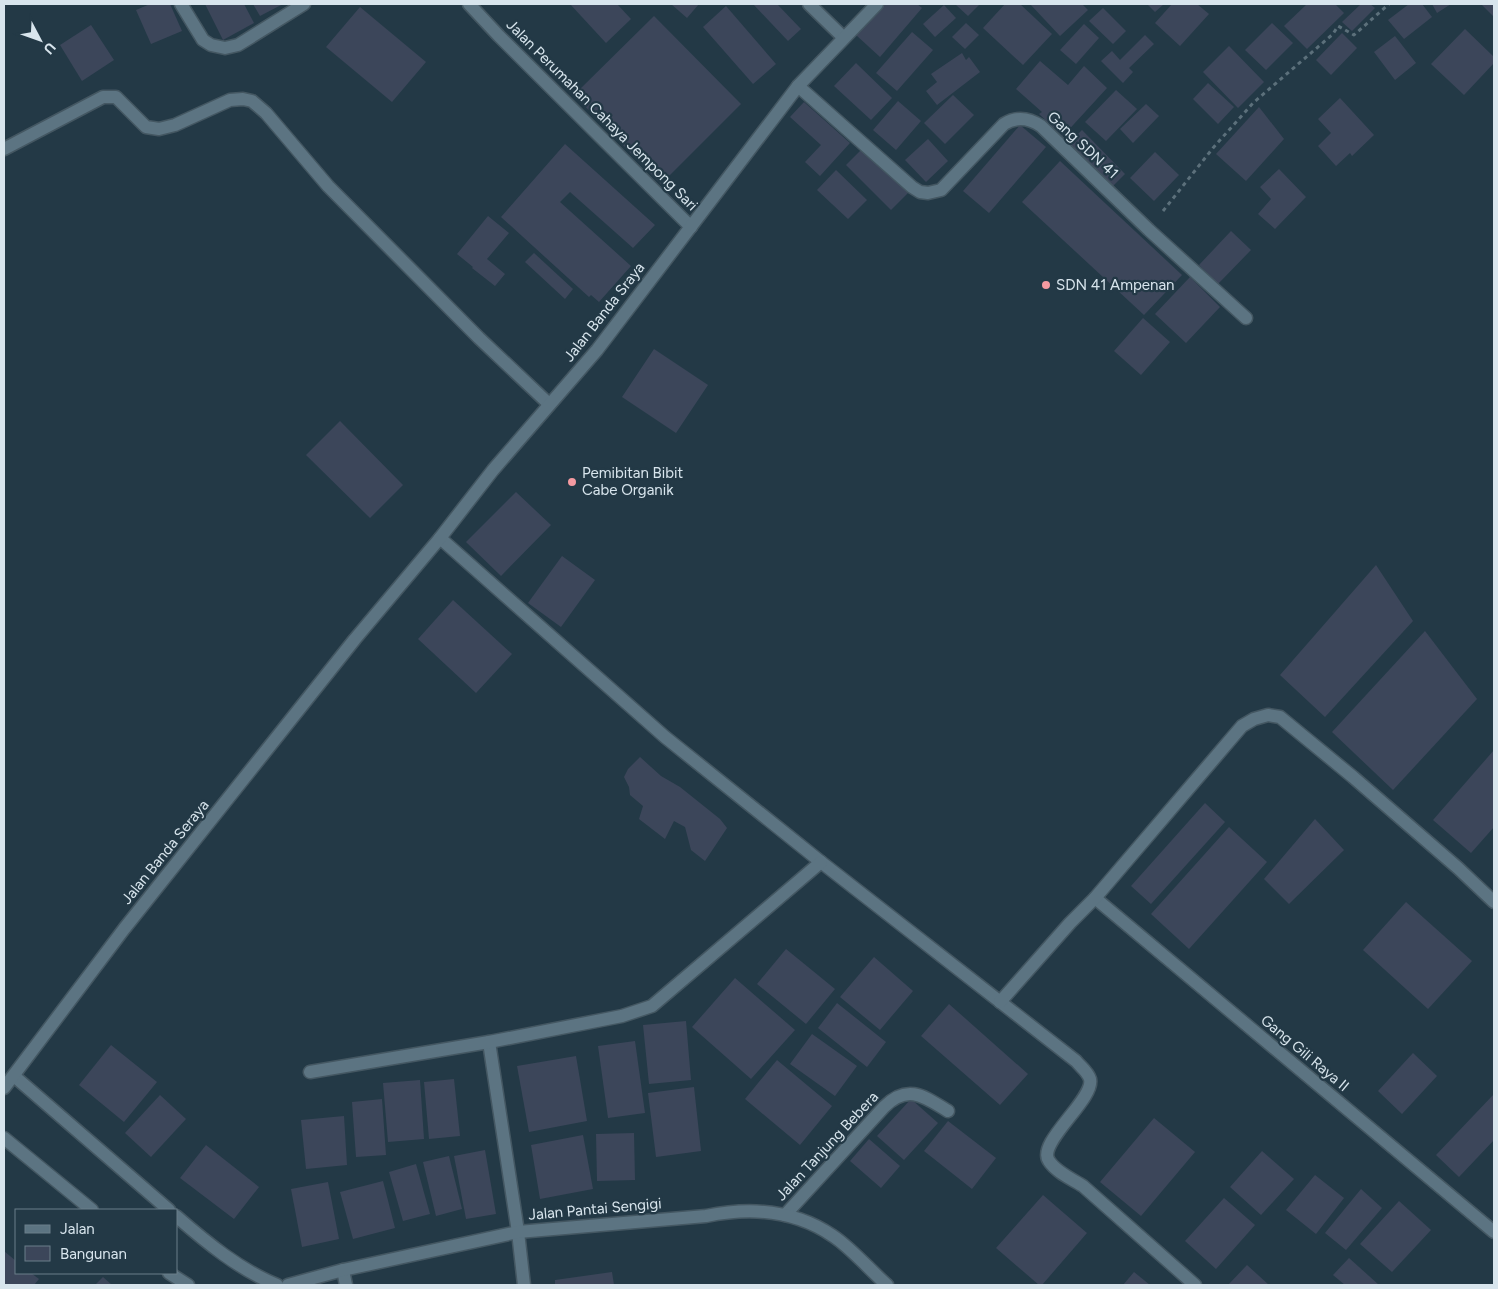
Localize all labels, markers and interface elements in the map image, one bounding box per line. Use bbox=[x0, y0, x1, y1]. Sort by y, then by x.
north arrow bbox=[15, 15, 65, 65]
street label: Jalan Perumahan Cahaya Jempong Sari bbox=[503, 16, 701, 214]
text: U bbox=[40, 39, 59, 57]
street label: Gang SDN 41 bbox=[1044, 108, 1122, 182]
street label: Jalan Banda Sraya bbox=[560, 259, 648, 365]
place label: SDN 41 Ampenan bbox=[1056, 276, 1174, 294]
marker: SDN 41 Ampenan bbox=[1040, 279, 1052, 291]
place label: Pemibitan Bibit Cabe Organik bbox=[582, 464, 684, 499]
marker: Pemibitan Bibit Cabe Organik bbox=[566, 476, 578, 488]
street label: Jalan Banda Seraya bbox=[117, 796, 213, 908]
street label: Gang Gili Raya II bbox=[1257, 1011, 1353, 1095]
street label: Jalan Tanjung Bebera bbox=[772, 1088, 882, 1204]
street label: Jalan Pantai Sengigi bbox=[528, 1194, 662, 1224]
legend bbox=[15, 1209, 178, 1274]
text: Jalan bbox=[60, 1220, 95, 1238]
text: Bangunan bbox=[60, 1245, 127, 1263]

